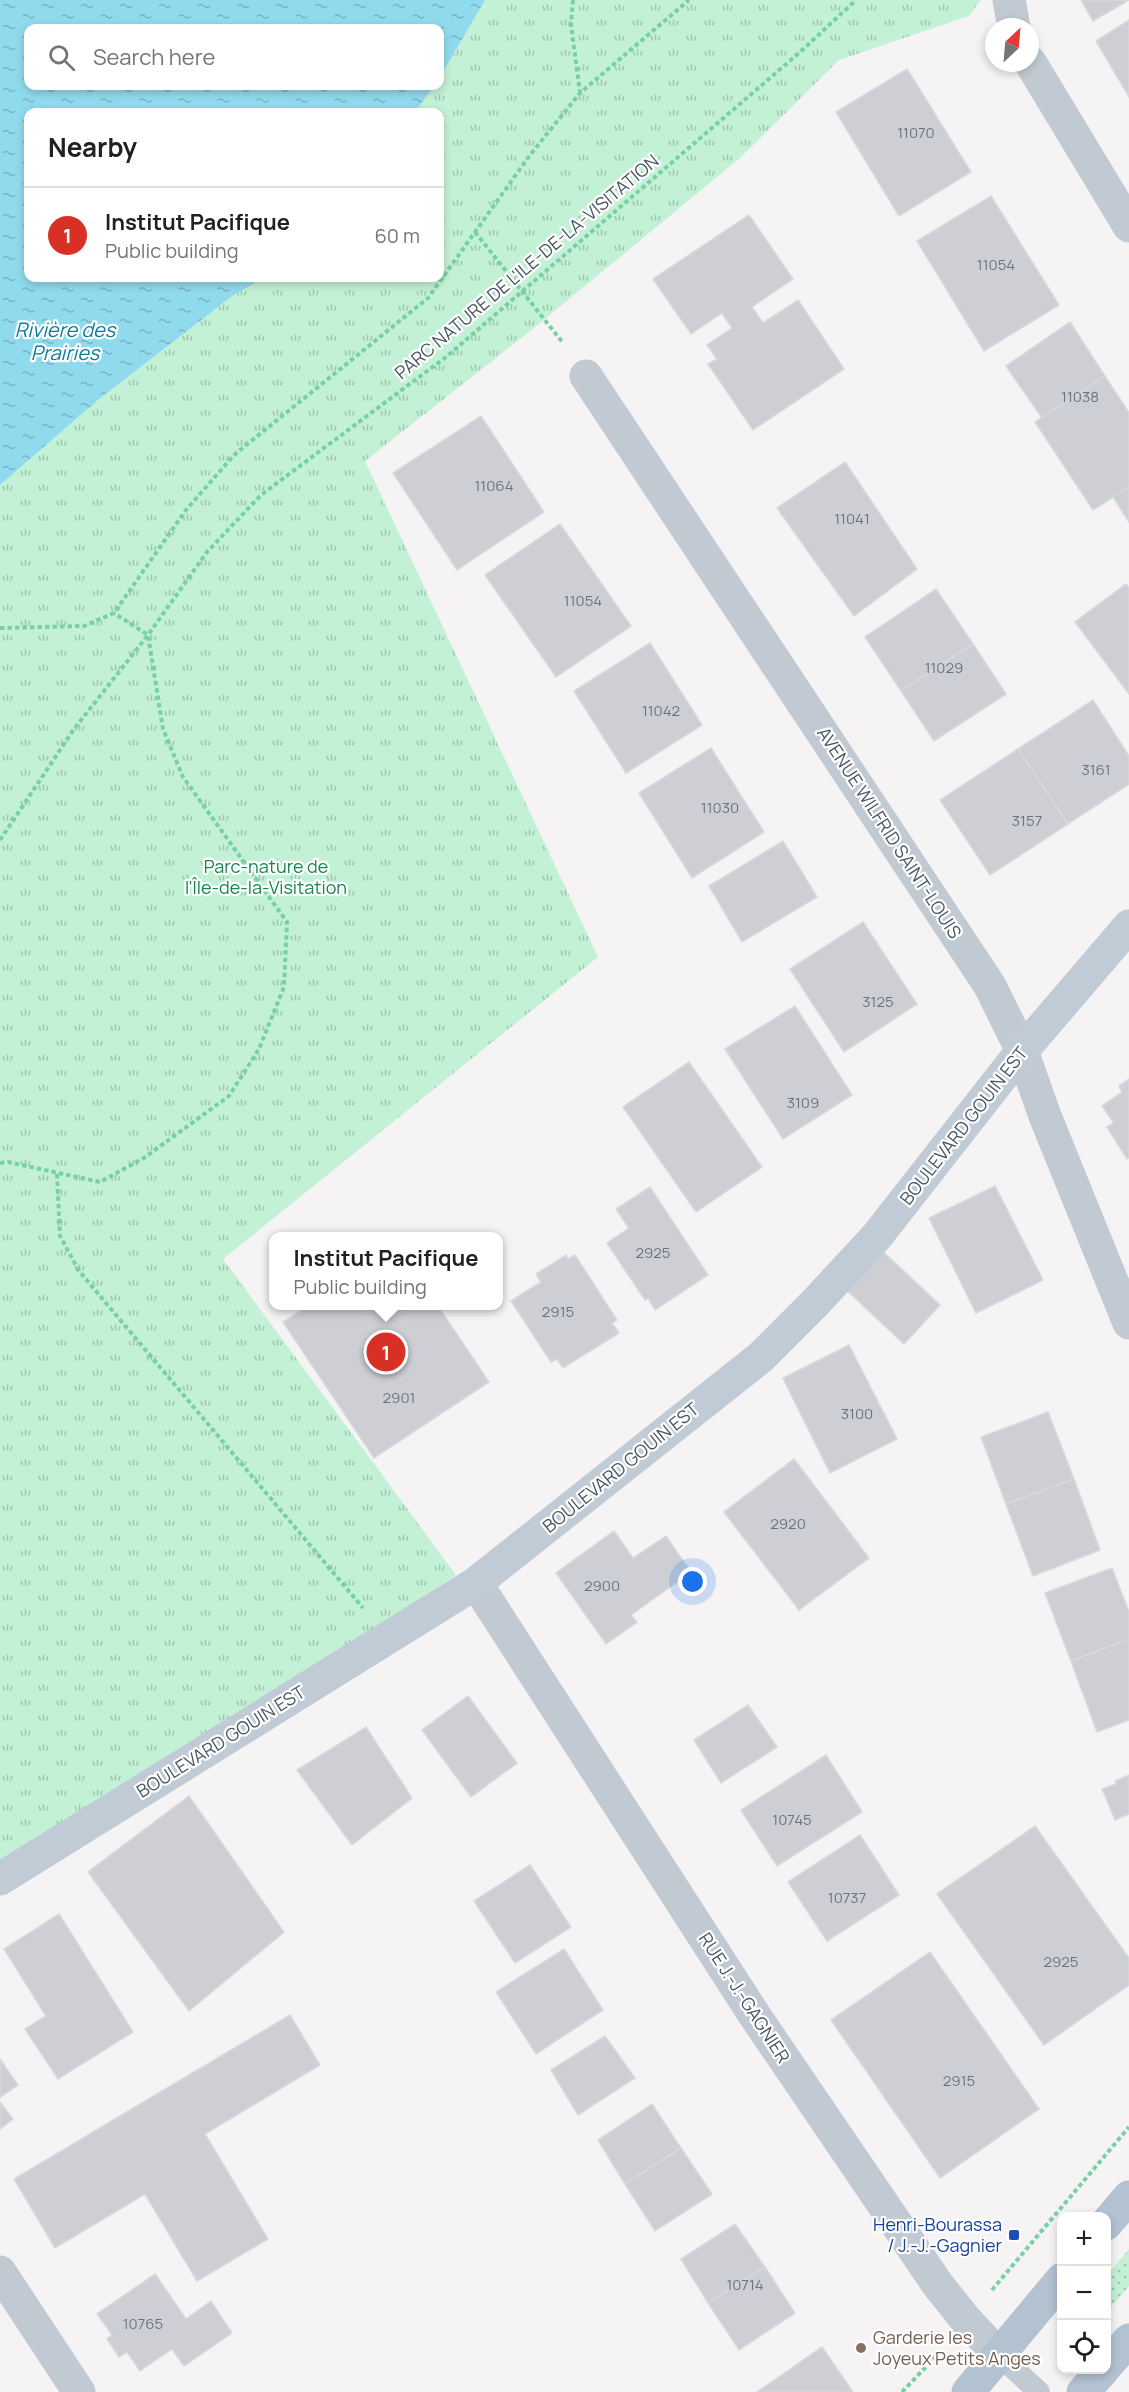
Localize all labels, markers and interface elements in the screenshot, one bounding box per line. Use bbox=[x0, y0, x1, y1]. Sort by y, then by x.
north arrow bbox=[985, 18, 1039, 72]
search box bbox=[24, 24, 444, 90]
icon: search bbox=[45, 41, 78, 74]
text: Search here bbox=[93, 42, 215, 72]
house number: 11070 bbox=[897, 122, 935, 143]
text: Nearby bbox=[48, 129, 137, 165]
street label: PARC NATURE DE L'ILE-DE-LA-VISITATION bbox=[389, 149, 663, 384]
text: Institut Pacifique bbox=[105, 207, 290, 237]
text: 1 bbox=[63, 222, 72, 249]
text: 60 m bbox=[374, 222, 420, 249]
text: Public building bbox=[105, 237, 239, 264]
house number: 11054 bbox=[977, 254, 1015, 275]
water label: Rivière des Prairies bbox=[15, 316, 117, 366]
house number: 11038 bbox=[1061, 386, 1099, 407]
house number: 11064 bbox=[475, 475, 514, 496]
house number: 11041 bbox=[834, 508, 870, 529]
house number: 11054 bbox=[564, 590, 602, 611]
house number: 11029 bbox=[925, 657, 963, 678]
house number: 11042 bbox=[642, 700, 680, 721]
street label: AVENUE WILFRID SAINT-LOUIS bbox=[812, 722, 967, 943]
house number: 3161 bbox=[1081, 759, 1111, 780]
house number: 11030 bbox=[701, 797, 739, 818]
house number: 3157 bbox=[1012, 810, 1042, 831]
park label: Parc-nature de l'Île-de-la-Visitation bbox=[185, 854, 347, 899]
house number: 3125 bbox=[862, 991, 894, 1012]
street label: BOULEVARD GOUIN EST bbox=[894, 1041, 1033, 1209]
house number: 3109 bbox=[787, 1092, 819, 1113]
popup bbox=[269, 1232, 503, 1310]
house number: 2925 bbox=[635, 1242, 671, 1263]
text: Institut Pacifique bbox=[293, 1243, 479, 1273]
text: Public building bbox=[293, 1273, 427, 1300]
house number: 2915 bbox=[542, 1301, 574, 1322]
pin: 1 bbox=[366, 1330, 406, 1374]
house number: 2901 bbox=[383, 1387, 415, 1408]
street label: BOULEVARD GOUIN EST bbox=[537, 1397, 704, 1538]
house number: 3100 bbox=[841, 1403, 873, 1424]
house number: 2920 bbox=[770, 1513, 806, 1534]
your location bbox=[678, 1567, 707, 1596]
house number: 2900 bbox=[584, 1575, 620, 1596]
street label: BOULEVARD GOUIN EST bbox=[132, 1679, 309, 1803]
house number: 10745 bbox=[772, 1809, 812, 1830]
house number: 10737 bbox=[828, 1887, 866, 1908]
street label: RUE J.-J.-GAGNIER bbox=[694, 1928, 796, 2067]
house number: 2925 bbox=[1043, 1951, 1079, 1972]
house number: 2915 bbox=[943, 2070, 975, 2091]
place label: Henri-Bourassa / J.-J.-Gagnier bbox=[873, 2212, 1003, 2257]
map controls bbox=[1057, 2212, 1111, 2374]
button: + bbox=[1057, 2212, 1111, 2266]
marker: Henri-Bourassa / J.-J.-Gagnier bbox=[1007, 2228, 1021, 2242]
button: − bbox=[1057, 2266, 1111, 2320]
house number: 10714 bbox=[726, 2274, 764, 2295]
house number: 10765 bbox=[123, 2313, 163, 2334]
button: locate bbox=[1057, 2320, 1111, 2374]
place label: Garderie les Joyeux Petits Anges bbox=[873, 2325, 1041, 2370]
marker: Garderie les Joyeux Petits Anges bbox=[854, 2341, 868, 2355]

